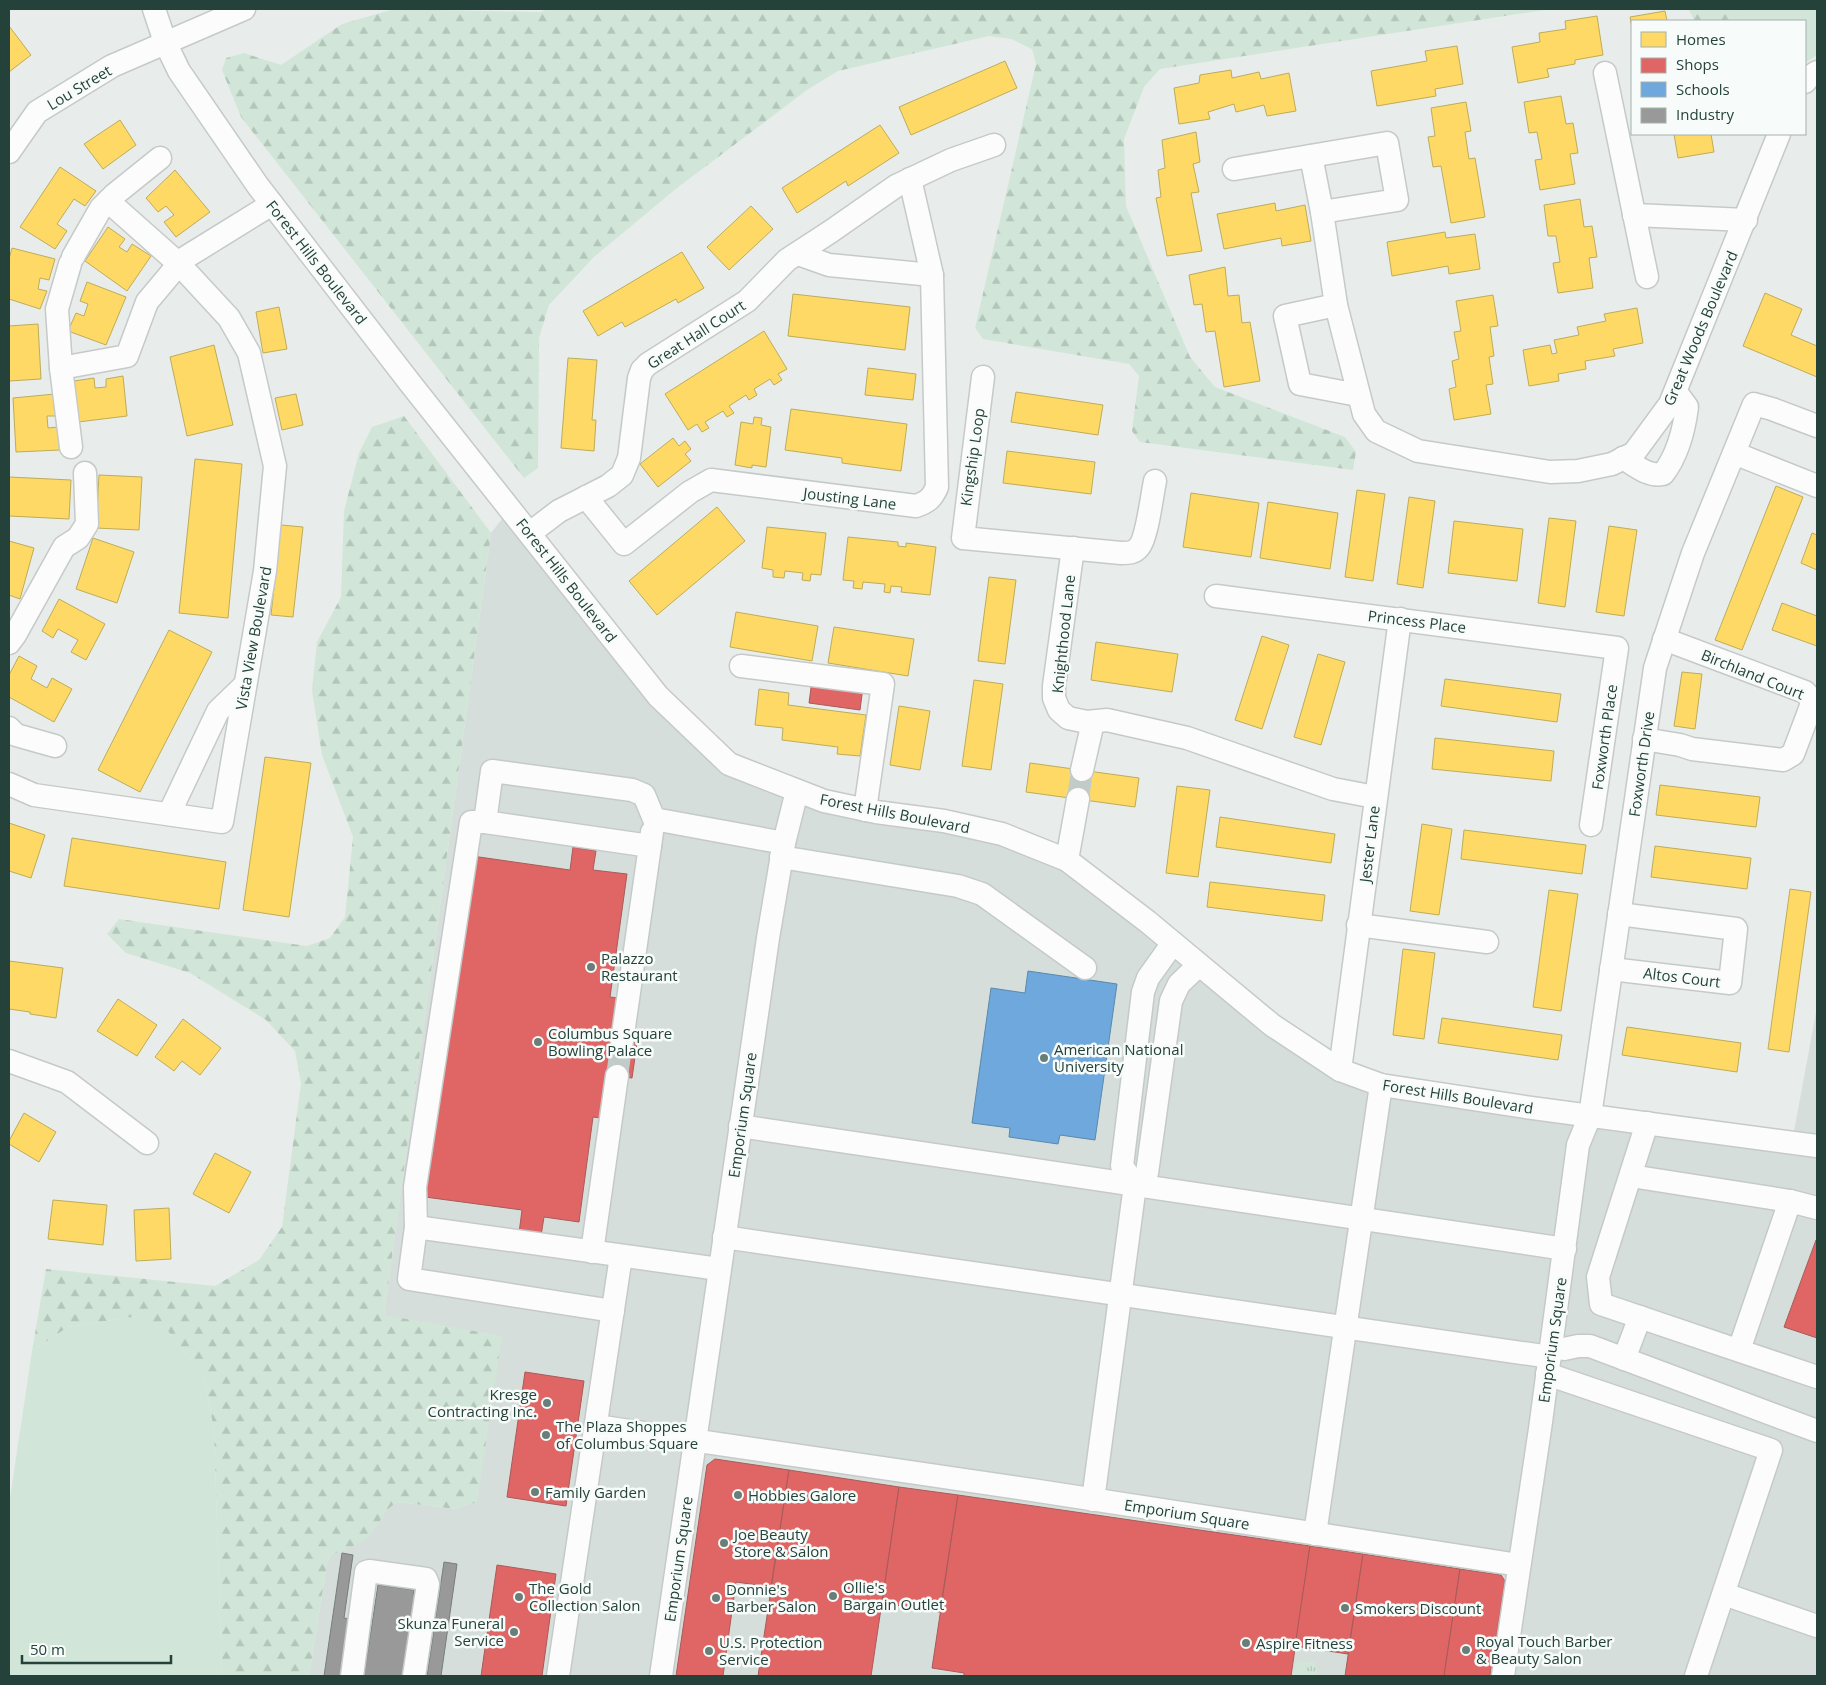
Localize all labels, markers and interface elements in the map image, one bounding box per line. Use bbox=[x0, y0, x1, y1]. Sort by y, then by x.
legend bbox=[1631, 20, 1806, 135]
text: Homes bbox=[1676, 29, 1726, 49]
text: Shops bbox=[1676, 54, 1719, 74]
street label: Lou Street bbox=[43, 60, 115, 114]
text: Schools bbox=[1676, 79, 1730, 99]
text: Industry bbox=[1676, 104, 1734, 124]
street label: Forest Hills Boulevard bbox=[262, 196, 372, 328]
street label: Great Woods Boulevard bbox=[1658, 247, 1742, 409]
street label: Great Hall Court bbox=[643, 295, 749, 373]
street label: Kingship Loop bbox=[955, 407, 989, 507]
street label: Jousting Lane bbox=[800, 482, 898, 514]
street label: Forest Hills Boulevard bbox=[512, 514, 622, 646]
street label: Vista View Boulevard bbox=[231, 565, 275, 711]
street label: Knighthood Lane bbox=[1047, 574, 1079, 694]
street label: Princess Place bbox=[1367, 605, 1467, 637]
street label: Birchland Court bbox=[1698, 644, 1808, 704]
street label: Foxworth Place bbox=[1587, 683, 1621, 791]
street label: Foxworth Drive bbox=[1624, 710, 1658, 818]
street label: Forest Hills Boulevard bbox=[818, 789, 972, 837]
street label: Jester Lane bbox=[1354, 804, 1384, 886]
place label: Palazzo Restaurant bbox=[601, 948, 678, 985]
marker: Palazzo Restaurant bbox=[585, 961, 597, 973]
street label: Altos Court bbox=[1642, 962, 1722, 992]
place label: Columbus Square Bowling Palace bbox=[548, 1023, 672, 1060]
marker: Columbus Square Bowling Palace bbox=[532, 1036, 544, 1048]
place label: American National University bbox=[1054, 1039, 1183, 1076]
street label: Emporium Square bbox=[723, 1051, 761, 1179]
marker: American National University bbox=[1038, 1052, 1050, 1064]
street label: Forest Hills Boulevard bbox=[1381, 1074, 1535, 1118]
street label: Emporium Square bbox=[1533, 1276, 1571, 1404]
place label: Kresge Contracting Inc. bbox=[427, 1384, 537, 1421]
marker: Kresge Contracting Inc. bbox=[541, 1397, 553, 1409]
place label: The Plaza Shoppes of Columbus Square bbox=[556, 1416, 698, 1453]
marker: The Plaza Shoppes of Columbus Square bbox=[540, 1429, 552, 1441]
place label: Family Garden bbox=[545, 1482, 646, 1502]
place label: Hobbies Galore bbox=[748, 1485, 856, 1505]
marker: Family Garden bbox=[529, 1486, 541, 1498]
marker: Hobbies Galore bbox=[732, 1489, 744, 1501]
street label: Emporium Square bbox=[1123, 1494, 1251, 1534]
street label: Emporium Square bbox=[659, 1495, 697, 1623]
place label: Joe Beauty Store & Salon bbox=[732, 1524, 828, 1561]
marker: Joe Beauty Store & Salon bbox=[718, 1537, 730, 1549]
place label: Ollie's Bargain Outlet bbox=[843, 1577, 944, 1614]
place label: The Gold Collection Salon bbox=[529, 1578, 640, 1615]
place label: Donnie's Barber Salon bbox=[726, 1579, 816, 1616]
marker: Ollie's Bargain Outlet bbox=[827, 1590, 839, 1602]
marker: The Gold Collection Salon bbox=[513, 1591, 525, 1603]
marker: Donnie's Barber Salon bbox=[710, 1592, 722, 1604]
place label: Smokers Discount bbox=[1355, 1598, 1481, 1618]
marker: Smokers Discount bbox=[1339, 1602, 1351, 1614]
place label: Skunza Funeral Service bbox=[397, 1613, 504, 1650]
marker: Skunza Funeral Service bbox=[508, 1626, 520, 1638]
place label: Royal Touch Barber & Beauty Salon bbox=[1476, 1631, 1612, 1668]
scale bar bbox=[22, 1632, 171, 1664]
place label: U.S. Protection Service bbox=[719, 1632, 822, 1669]
place label: Aspire Fitness bbox=[1256, 1633, 1353, 1653]
marker: Aspire Fitness bbox=[1240, 1637, 1252, 1649]
text: 50 m bbox=[30, 1639, 65, 1659]
marker: Royal Touch Barber & Beauty Salon bbox=[1460, 1644, 1472, 1656]
marker: U.S. Protection Service bbox=[703, 1645, 715, 1657]

